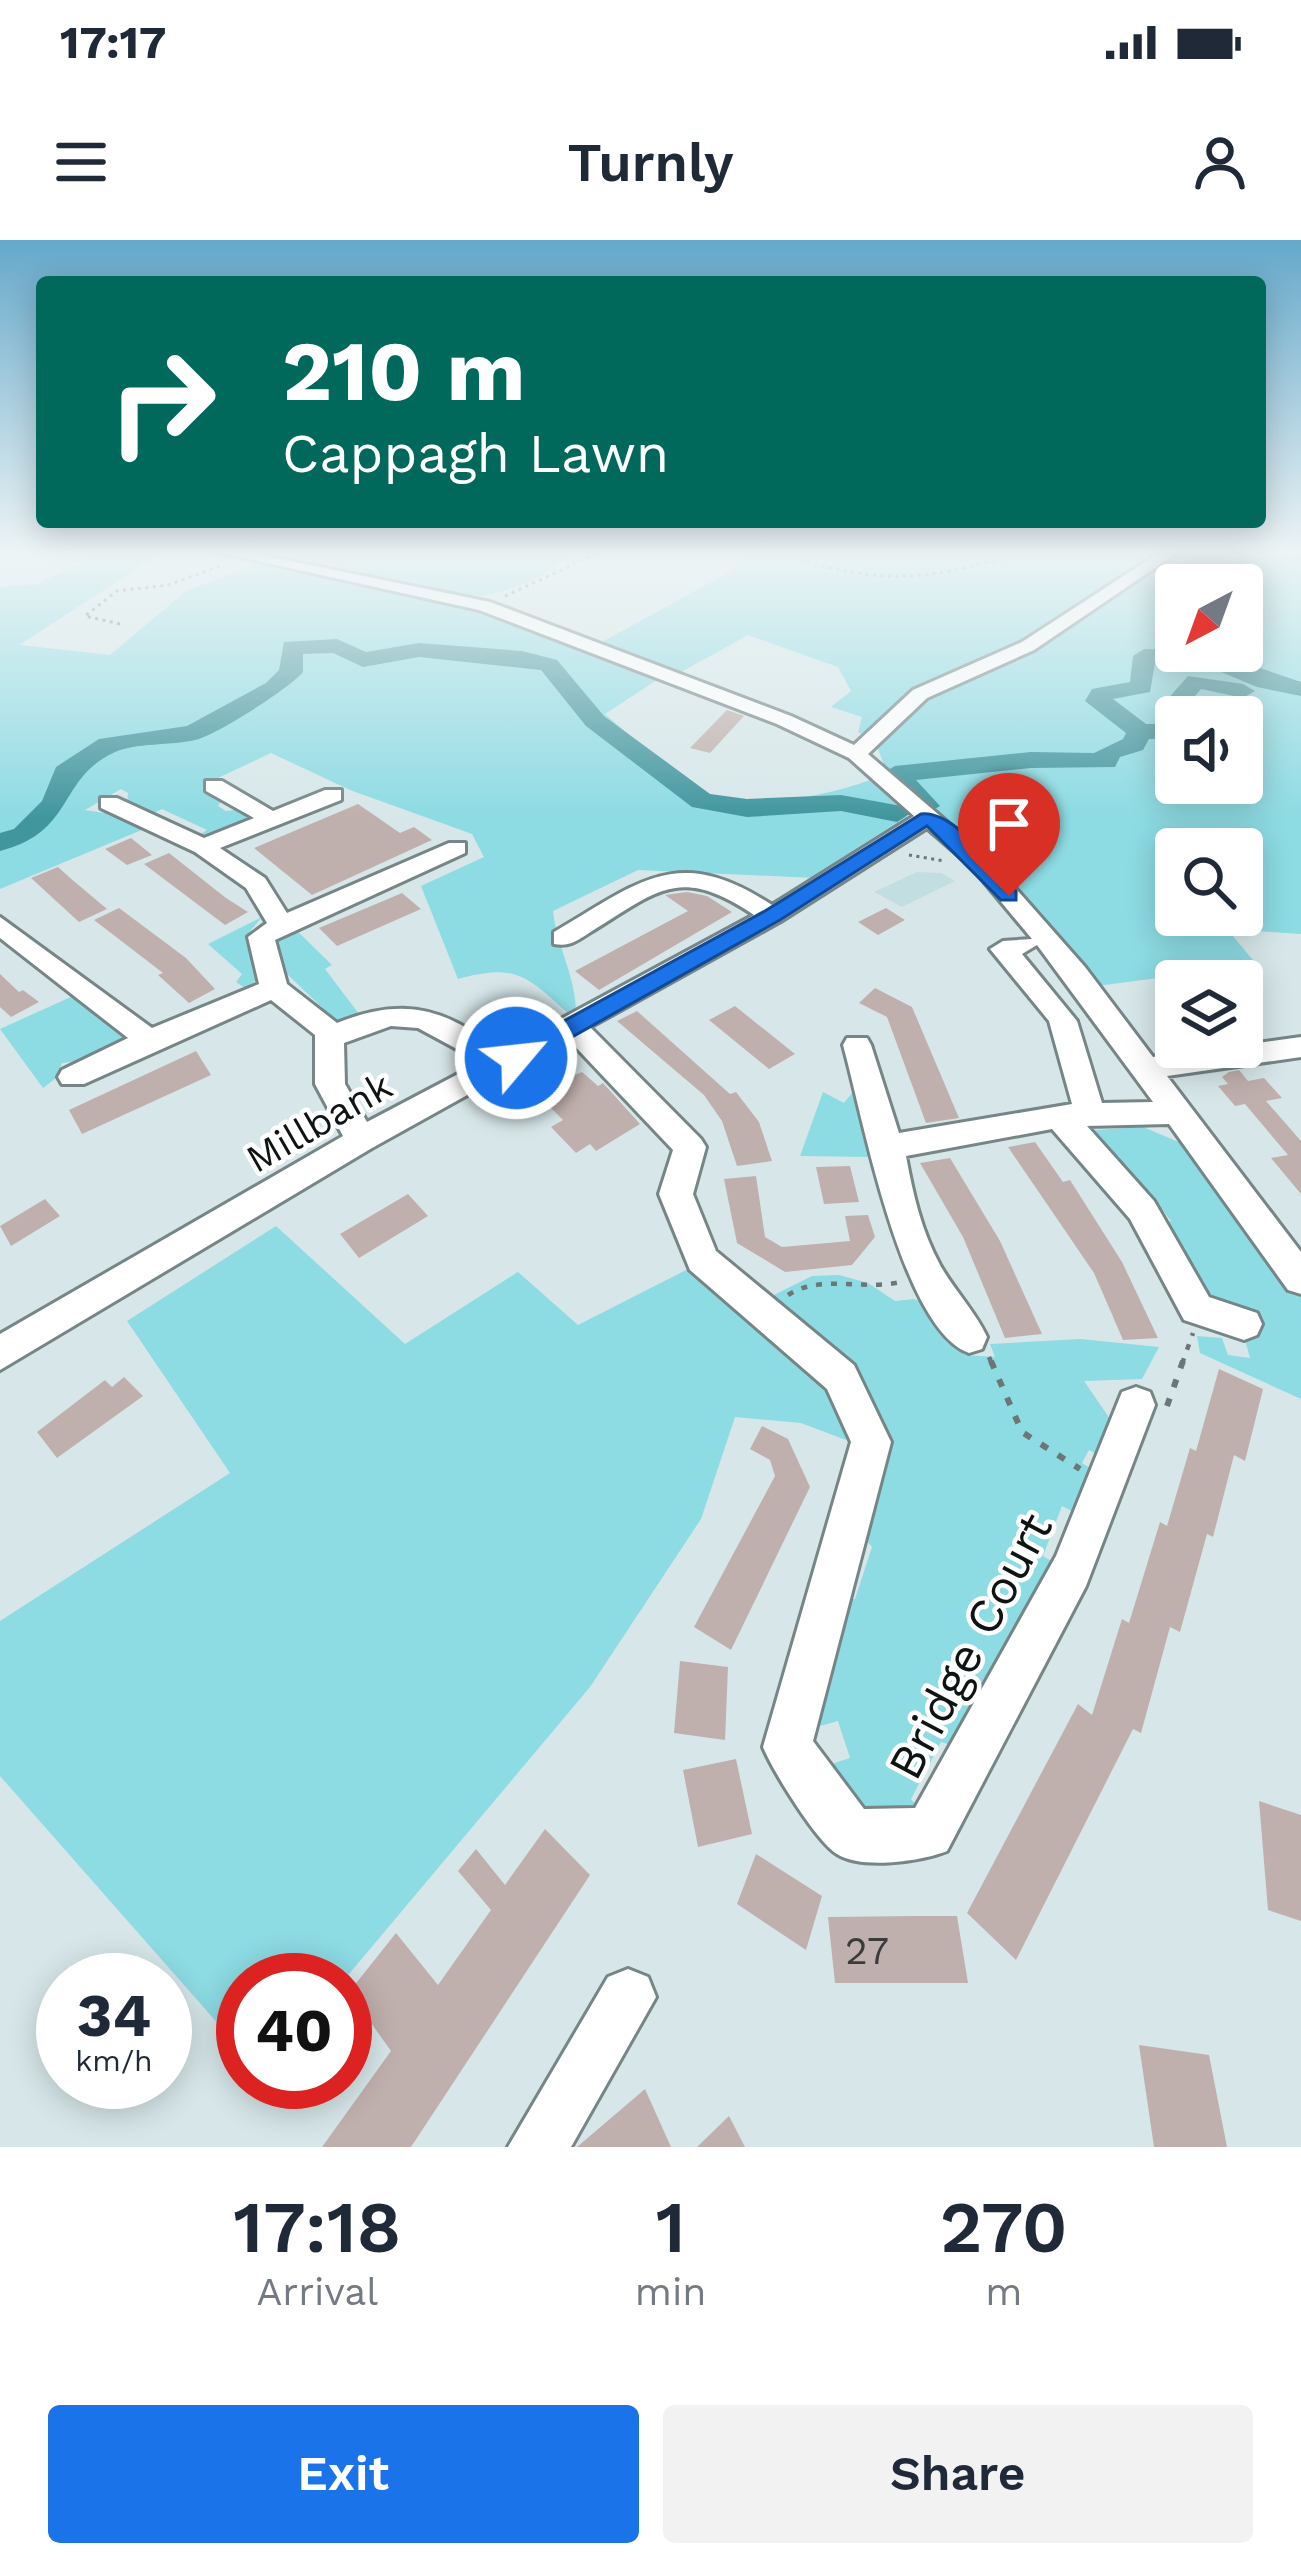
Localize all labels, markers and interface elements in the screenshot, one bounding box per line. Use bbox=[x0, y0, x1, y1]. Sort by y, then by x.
text: 17:17 bbox=[60, 16, 166, 69]
icon: menu bbox=[48, 129, 114, 195]
icon: person bbox=[1187, 129, 1253, 195]
text: Turnly bbox=[567, 131, 734, 194]
text: 210 m bbox=[282, 322, 525, 420]
icon: right bbox=[84, 324, 240, 480]
text: Cappagh Lawn bbox=[282, 422, 669, 485]
north arrow bbox=[1155, 564, 1263, 672]
map controls bbox=[1155, 564, 1263, 1068]
button: sound bbox=[1155, 696, 1263, 804]
pin bbox=[958, 773, 1060, 896]
icon: arrive bbox=[976, 791, 1042, 857]
button: search bbox=[1155, 828, 1263, 936]
button: layers bbox=[1155, 960, 1263, 1068]
position arrow bbox=[453, 995, 579, 1121]
street label: Millbank bbox=[238, 1062, 400, 1182]
street label: Bridge Court bbox=[876, 1503, 1064, 1789]
house number: 27 bbox=[845, 1928, 889, 1973]
speed limit sign: 40 bbox=[216, 1953, 372, 2109]
text: 34 bbox=[77, 1980, 151, 2051]
text: km/h bbox=[75, 2043, 153, 2078]
text: 17:18 bbox=[233, 2185, 401, 2269]
text: 1 bbox=[656, 2185, 686, 2269]
text: 270 bbox=[940, 2185, 1068, 2269]
text: Arrival bbox=[257, 2269, 378, 2314]
text: min bbox=[635, 2269, 706, 2314]
text: m bbox=[985, 2269, 1022, 2314]
button: Exit bbox=[48, 2405, 639, 2543]
button: Share bbox=[663, 2405, 1253, 2543]

